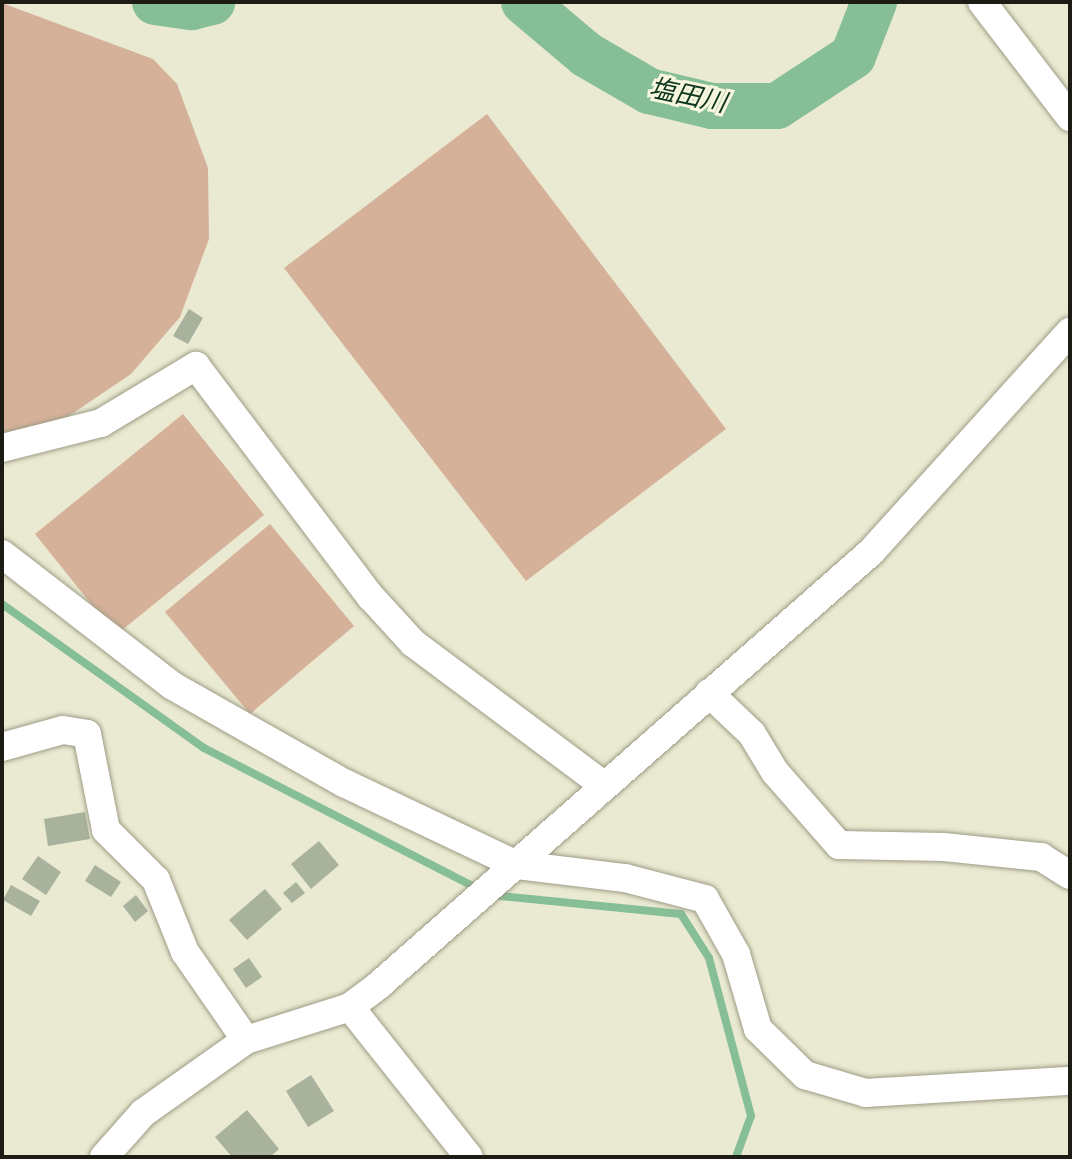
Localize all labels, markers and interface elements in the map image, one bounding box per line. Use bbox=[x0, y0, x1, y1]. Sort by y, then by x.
water label: 塩田川 bbox=[647, 72, 729, 118]

